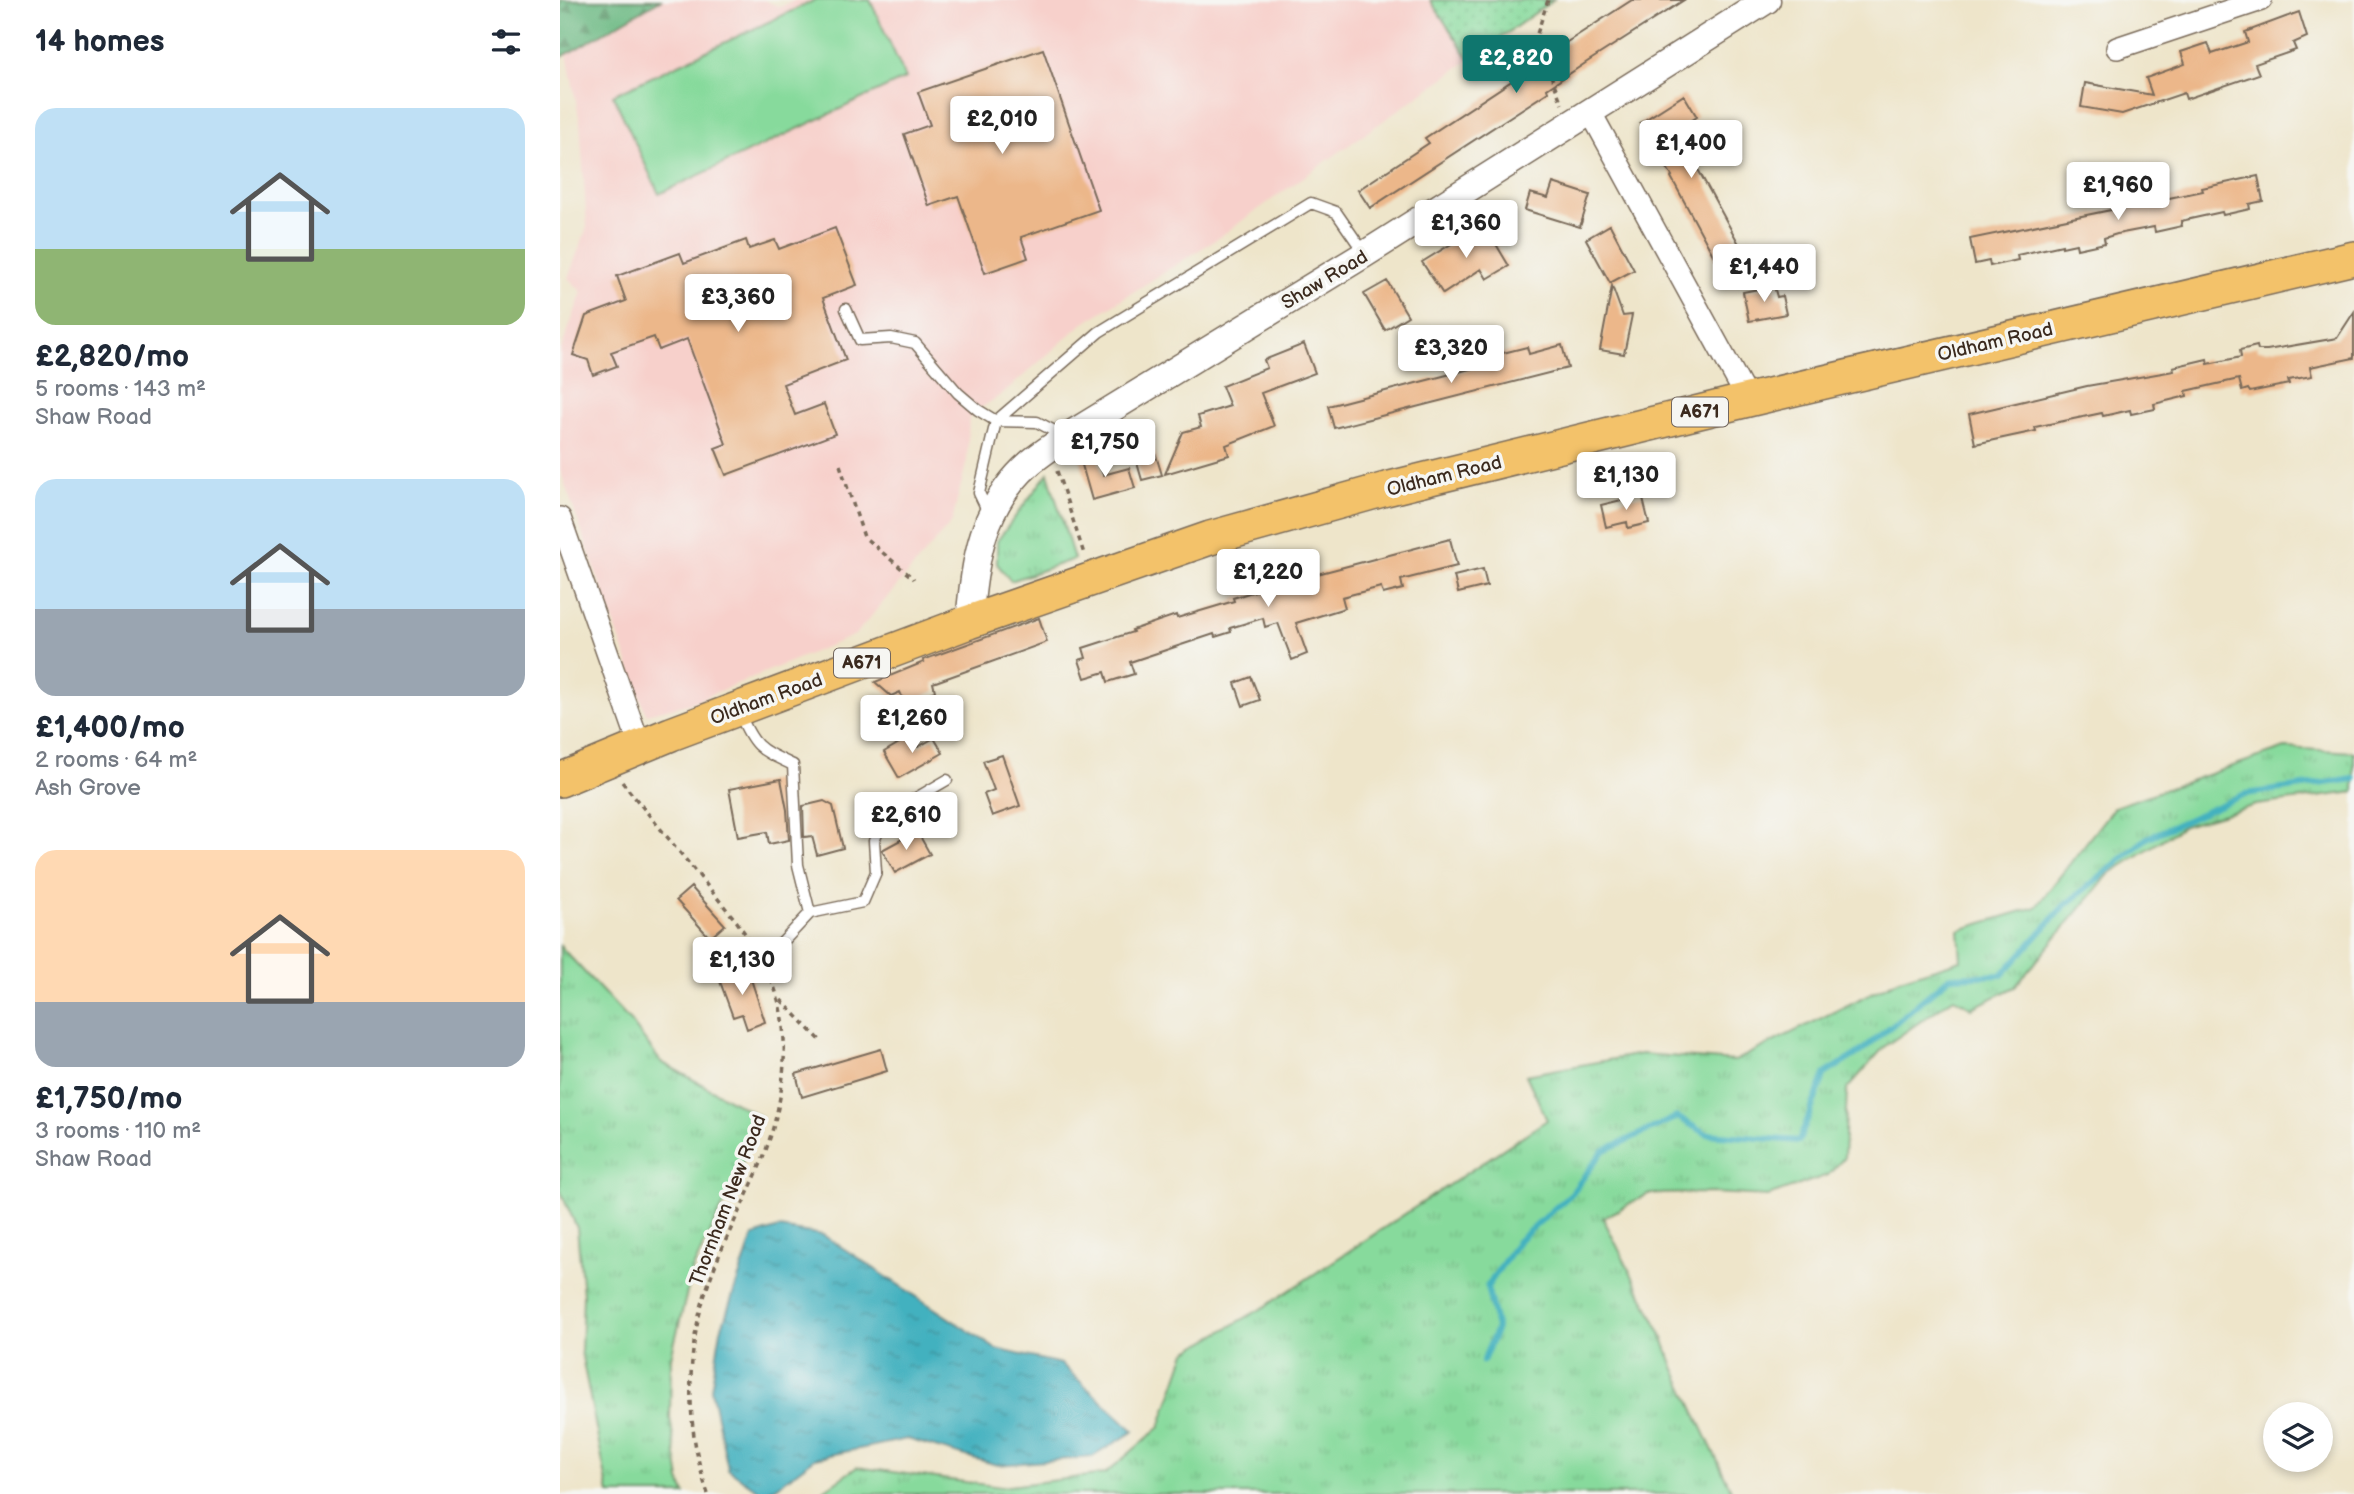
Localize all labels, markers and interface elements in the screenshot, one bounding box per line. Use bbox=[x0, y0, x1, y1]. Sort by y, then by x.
icon: filters bbox=[487, 23, 525, 61]
text: 14 homes bbox=[35, 24, 164, 60]
pin: £2,820 bbox=[1459, 36, 1573, 95]
text: £2,820 bbox=[1479, 44, 1553, 72]
pin: £2,010 bbox=[945, 96, 1059, 156]
text: £2,010 bbox=[966, 105, 1038, 133]
pin: £1,400 bbox=[1634, 120, 1748, 180]
text: £1,400 bbox=[1655, 129, 1727, 157]
icon: home bbox=[217, 154, 343, 280]
pin: £1,960 bbox=[2061, 162, 2175, 222]
text: £1,960 bbox=[2083, 171, 2153, 199]
pin: £1,360 bbox=[1409, 201, 1523, 260]
text: £1,360 bbox=[1431, 209, 1501, 237]
pin: £1,440 bbox=[1707, 244, 1821, 304]
street label: Shaw Road bbox=[1277, 246, 1372, 315]
text: £1,440 bbox=[1729, 253, 1799, 281]
pin: £3,360 bbox=[681, 274, 795, 334]
text: £3,360 bbox=[701, 283, 775, 311]
street label: Oldham Road bbox=[1935, 318, 2055, 367]
pin: £3,320 bbox=[1394, 326, 1508, 385]
text: £3,320 bbox=[1414, 334, 1488, 362]
text: £2,820/mo bbox=[35, 339, 189, 375]
text: 5 rooms · 143 m² bbox=[35, 375, 206, 403]
road number: A671 bbox=[1672, 398, 1728, 426]
text: Shaw Road bbox=[35, 403, 152, 431]
pin: £1,750 bbox=[1048, 420, 1162, 479]
text: £1,750 bbox=[1070, 428, 1140, 456]
street label: Oldham Road bbox=[1385, 451, 1504, 502]
pin: £1,130 bbox=[1569, 452, 1683, 512]
text: £1,130 bbox=[1593, 461, 1659, 489]
icon: home bbox=[217, 525, 343, 651]
pin: £1,220 bbox=[1211, 550, 1325, 609]
text: £1,220 bbox=[1233, 558, 1303, 586]
road number: A671 bbox=[834, 648, 890, 678]
street label: Oldham Road bbox=[707, 669, 826, 730]
pin: £1,260 bbox=[855, 696, 969, 755]
text: £1,260 bbox=[876, 704, 948, 732]
text: £1,400/mo bbox=[35, 710, 185, 746]
text: 2 rooms · 64 m² bbox=[35, 746, 197, 774]
text: Ash Grove bbox=[35, 774, 141, 802]
pin: £2,610 bbox=[849, 792, 963, 852]
text: £2,610 bbox=[870, 801, 942, 829]
icon: home bbox=[217, 896, 343, 1022]
pin: £1,130 bbox=[685, 937, 799, 997]
text: £1,130 bbox=[709, 946, 775, 974]
text: £1,750/mo bbox=[35, 1081, 182, 1117]
street label: Thornham New Road bbox=[685, 1112, 772, 1289]
text: 3 rooms · 110 m² bbox=[35, 1117, 201, 1145]
text: Shaw Road bbox=[35, 1145, 152, 1173]
map controls bbox=[2263, 1402, 2333, 1472]
button: layers bbox=[2263, 1402, 2333, 1472]

